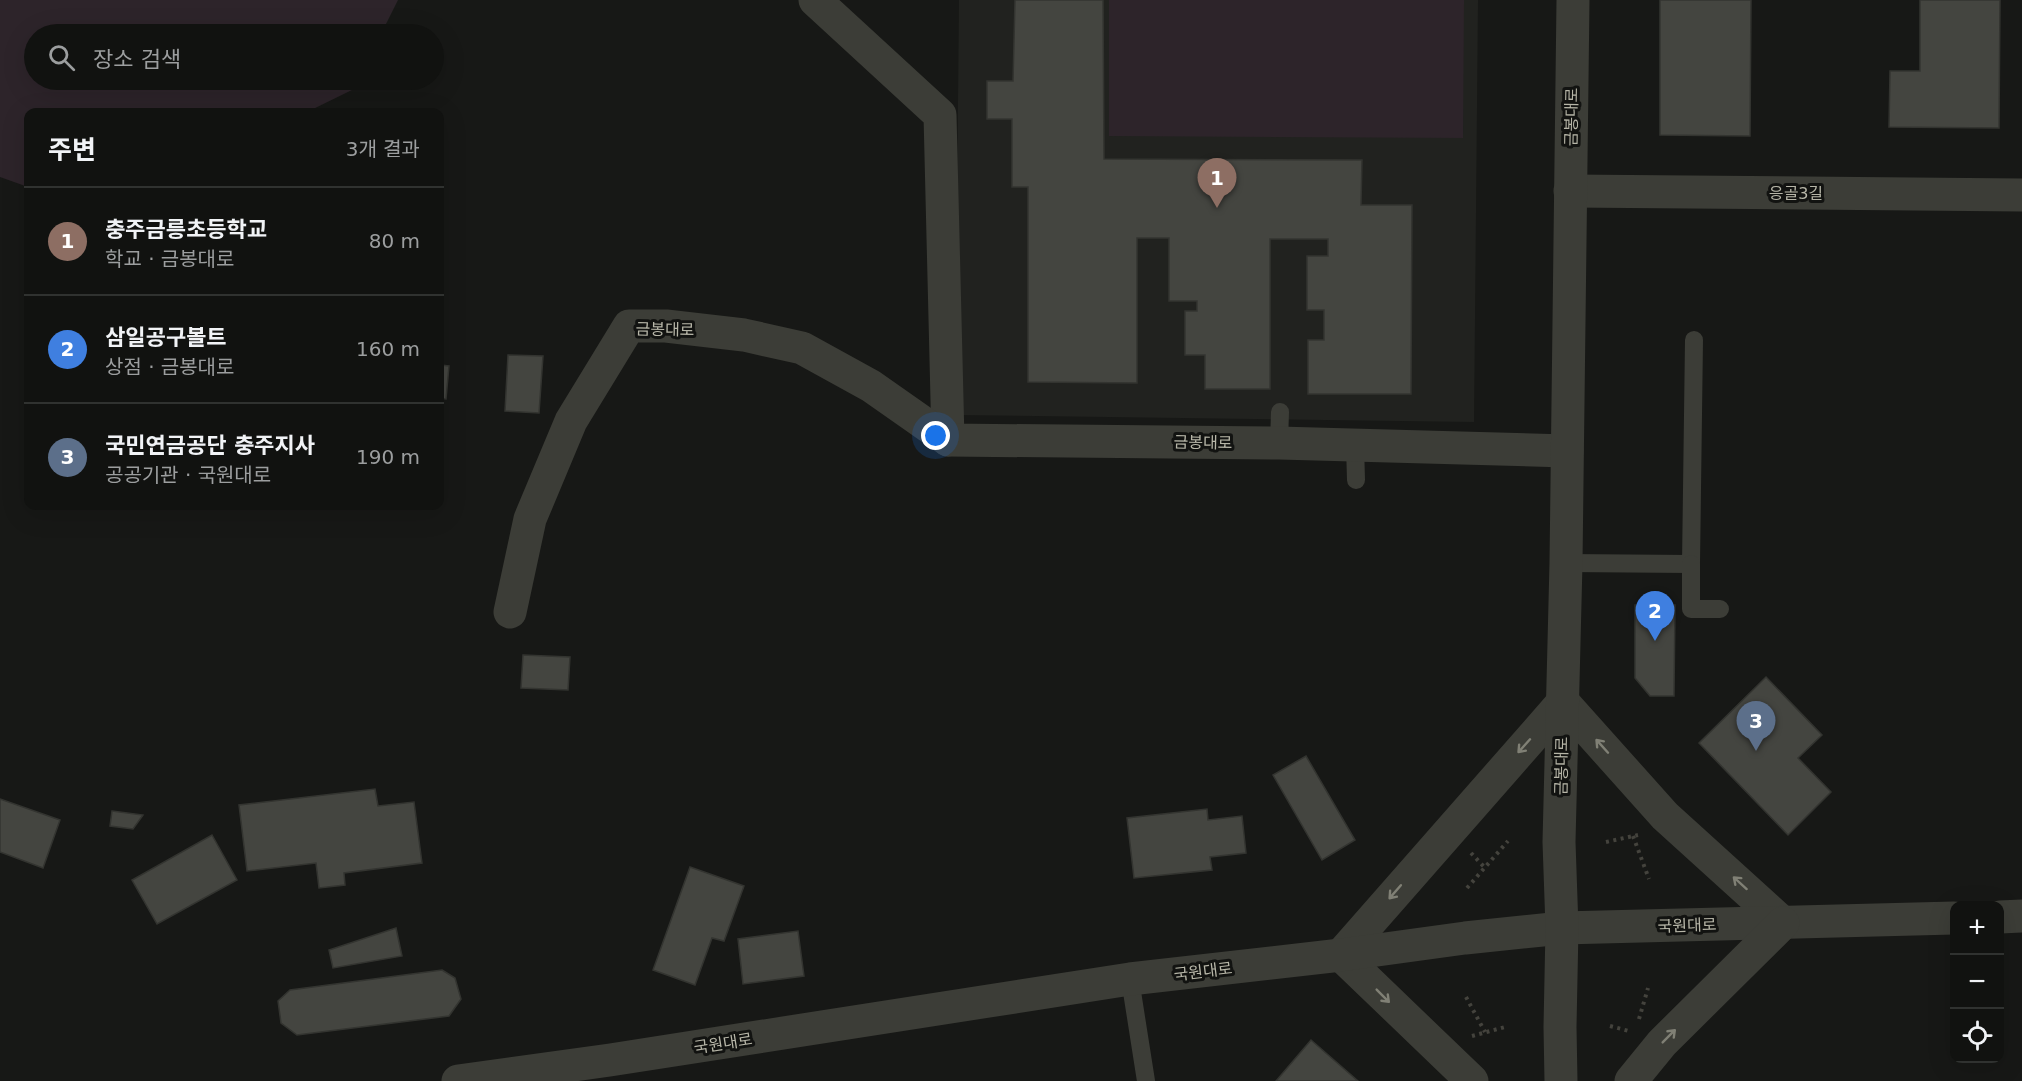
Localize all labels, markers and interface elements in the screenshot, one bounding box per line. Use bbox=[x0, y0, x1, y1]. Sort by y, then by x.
search box bbox=[24, 24, 444, 90]
icon: search bbox=[45, 41, 78, 74]
text: 장소 검색 bbox=[93, 47, 181, 72]
street label: 금봉대로 bbox=[1561, 87, 1582, 147]
text: 주변 bbox=[48, 135, 96, 165]
text: 3개 결과 bbox=[346, 137, 420, 161]
pin: 1 bbox=[1198, 158, 1236, 208]
street label: 응골3길 bbox=[1769, 184, 1823, 203]
text: 충주금릉초등학교 bbox=[105, 217, 267, 242]
text: 1 bbox=[61, 229, 74, 253]
text: 80 m bbox=[369, 229, 420, 253]
text: 학교 · 금봉대로 bbox=[105, 247, 234, 271]
street label: 금봉대로 bbox=[635, 319, 695, 340]
text: 삼일공구볼트 bbox=[105, 325, 226, 350]
text: 2 bbox=[61, 337, 74, 361]
text: 160 m bbox=[356, 337, 420, 361]
text: 상점 · 금봉대로 bbox=[105, 355, 234, 379]
your location bbox=[921, 421, 950, 450]
street label: 금봉대로 bbox=[1173, 432, 1233, 453]
text: 국민연금공단 충주지사 bbox=[105, 433, 315, 458]
text: 3 bbox=[61, 445, 74, 469]
text: 190 m bbox=[356, 445, 420, 469]
text: 공공기관 · 국원대로 bbox=[105, 463, 271, 487]
pin: 2 bbox=[1636, 592, 1674, 641]
pin: 3 bbox=[1736, 702, 1776, 751]
street label: 금봉대로 bbox=[1551, 736, 1572, 796]
one-way arrow bbox=[1517, 738, 1531, 753]
one-way arrow bbox=[1595, 739, 1609, 754]
one-way arrow bbox=[1733, 876, 1748, 890]
one-way arrow bbox=[1388, 884, 1402, 899]
map controls bbox=[1950, 901, 2004, 1063]
button: + bbox=[1950, 901, 2004, 955]
street label: 국원대로 bbox=[1657, 915, 1717, 936]
button: − bbox=[1950, 955, 2004, 1009]
street label: 국원대로 bbox=[1173, 958, 1234, 985]
one-way arrow bbox=[1375, 988, 1390, 1003]
button: locate bbox=[1950, 1009, 2004, 1063]
street label: 국원대로 bbox=[693, 1029, 754, 1057]
one-way arrow bbox=[1661, 1029, 1676, 1044]

